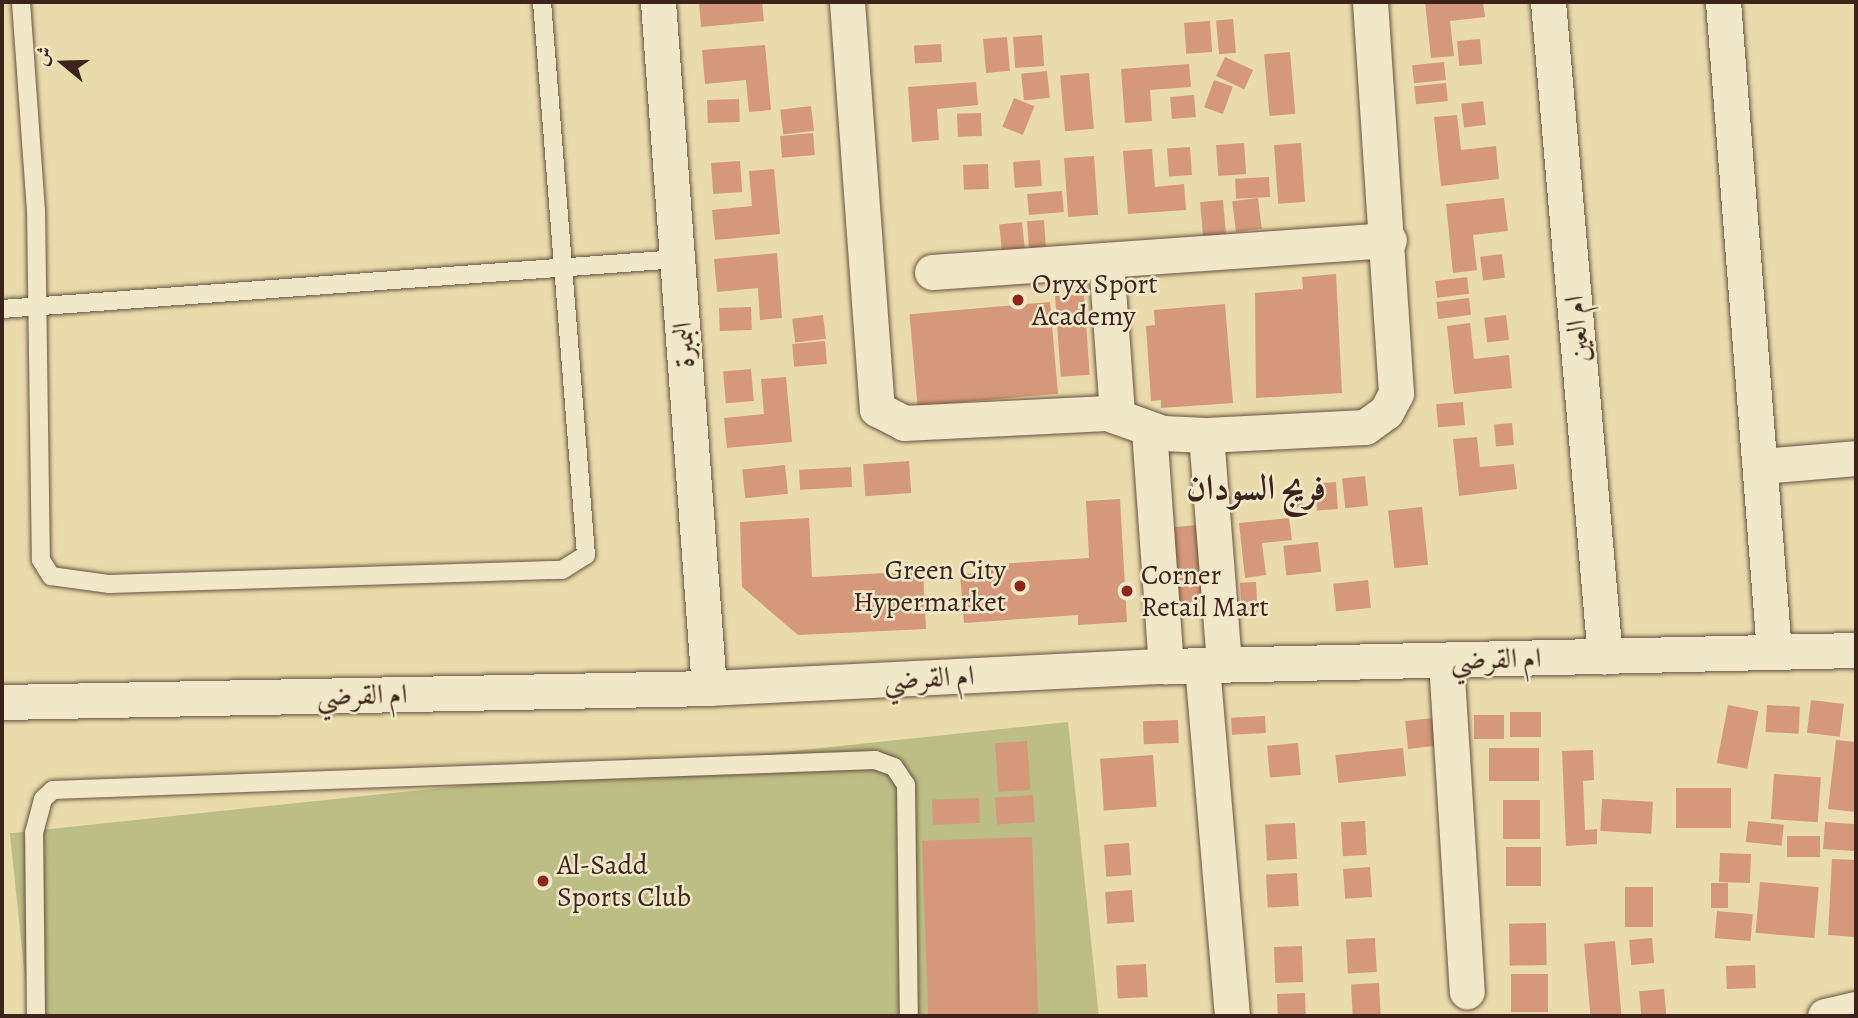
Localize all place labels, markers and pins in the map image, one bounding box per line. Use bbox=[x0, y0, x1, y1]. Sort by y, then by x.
place label: Oryx Sport Academy bbox=[1032, 267, 1157, 333]
marker: Oryx Sport Academy bbox=[1010, 292, 1026, 308]
place label: Green City Hypermarket bbox=[853, 553, 1006, 619]
place label: Corner Retail Mart bbox=[1141, 558, 1269, 624]
marker: Green City Hypermarket bbox=[1012, 578, 1028, 594]
marker: Corner Retail Mart bbox=[1119, 583, 1135, 599]
place label: Al-Sadd Sports Club bbox=[557, 848, 691, 914]
marker: Al-Sadd Sports Club bbox=[535, 873, 551, 889]

